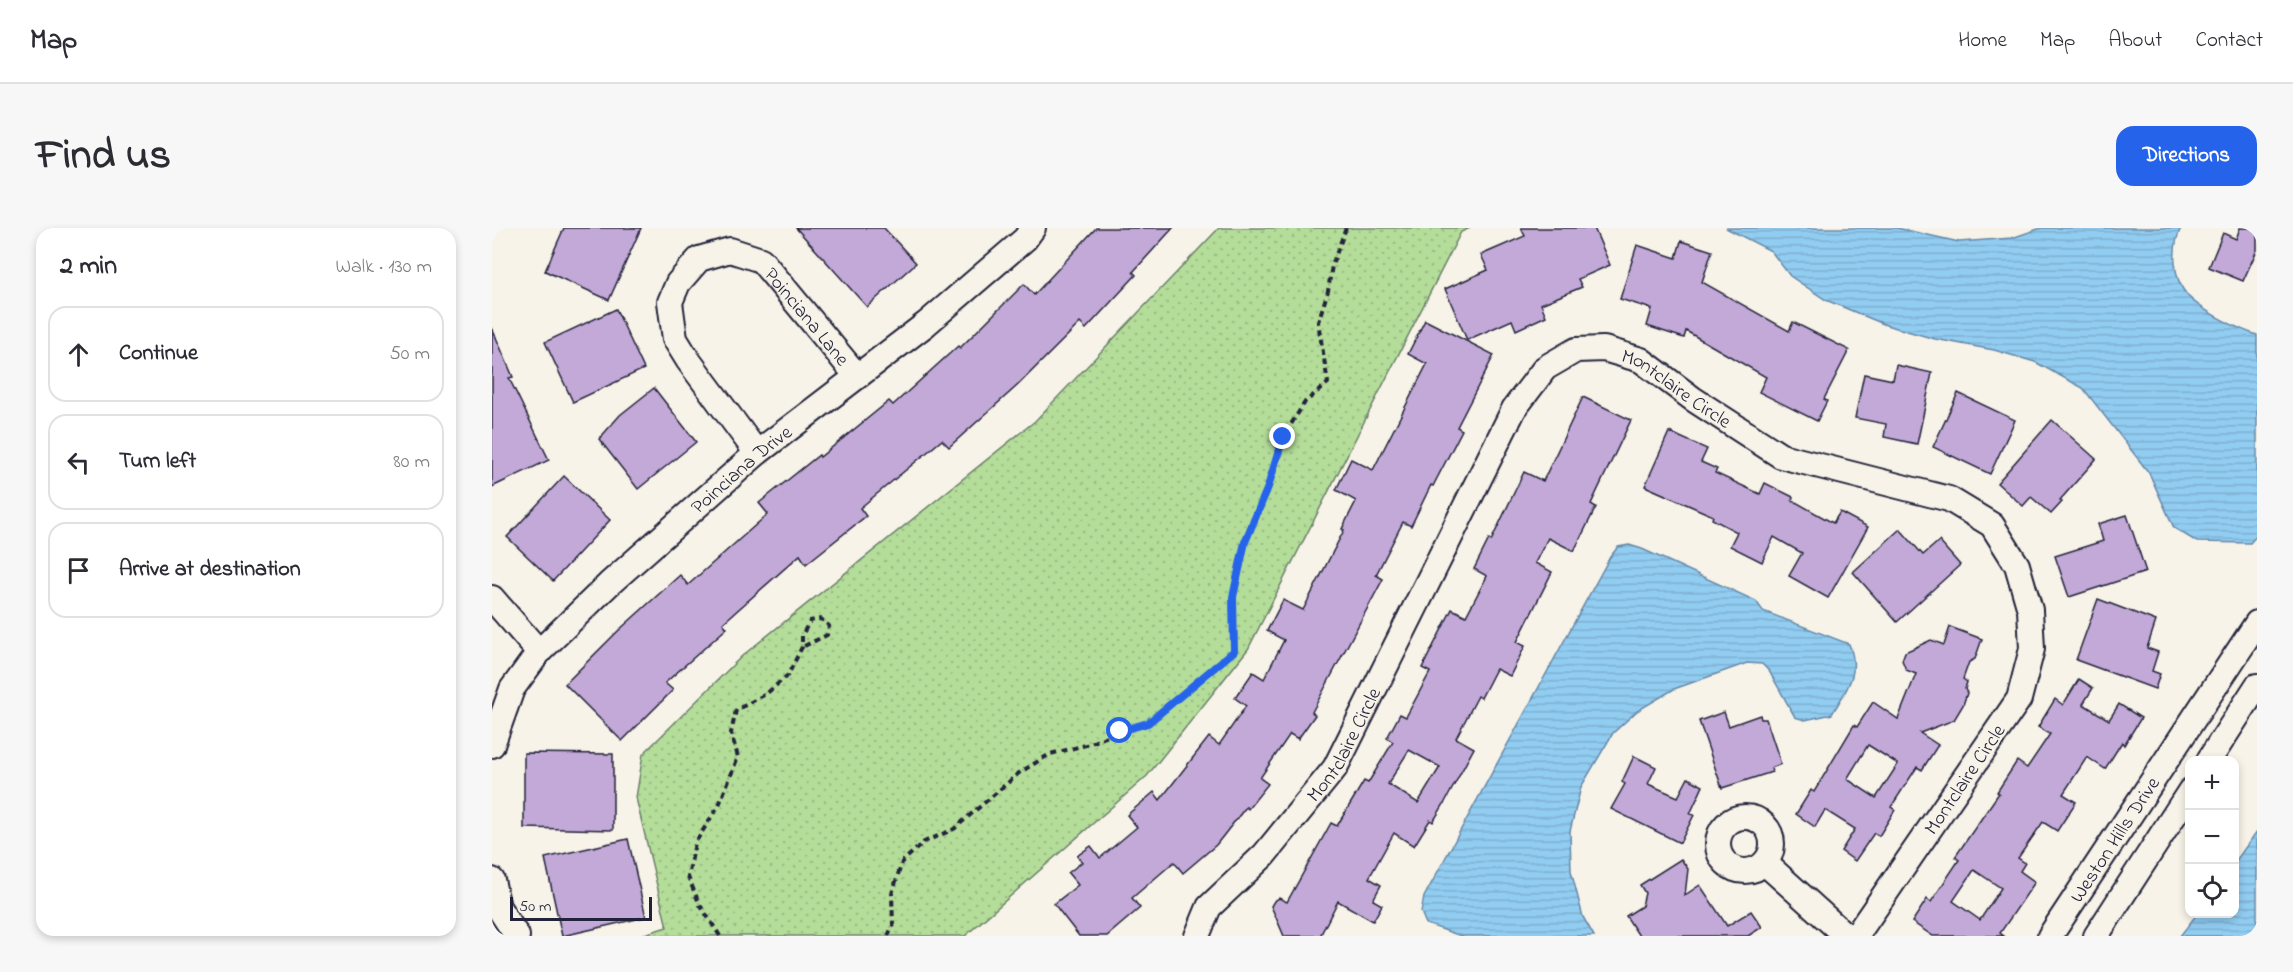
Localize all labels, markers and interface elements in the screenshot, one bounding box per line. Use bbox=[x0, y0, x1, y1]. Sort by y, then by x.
text: Map bbox=[30, 21, 77, 62]
text: Home bbox=[1958, 26, 2007, 56]
text: Map bbox=[2040, 26, 2075, 56]
text: About bbox=[2108, 26, 2162, 56]
text: Contact bbox=[2195, 26, 2263, 56]
text: Find us bbox=[36, 126, 171, 187]
button: Directions bbox=[2116, 126, 2257, 186]
text: 2 min bbox=[60, 248, 117, 286]
text: Walk · 130 m bbox=[336, 253, 432, 282]
street label: Poinciana Lane bbox=[756, 262, 855, 373]
icon: ahead bbox=[62, 338, 95, 371]
text: Continue bbox=[119, 338, 198, 370]
text: 50 m bbox=[389, 340, 430, 369]
street label: Montclaire Circle bbox=[1618, 343, 1736, 437]
street label: Poinciana Drive bbox=[685, 419, 799, 522]
route end bbox=[1269, 423, 1295, 449]
icon: left bbox=[62, 446, 95, 479]
text: Turn left bbox=[119, 446, 196, 478]
text: 80 m bbox=[393, 448, 430, 477]
icon: arrive bbox=[62, 554, 95, 587]
text: Arrive at destination bbox=[119, 554, 301, 586]
street label: Montclaire Circle bbox=[1301, 683, 1390, 809]
route start bbox=[1106, 717, 1132, 743]
street label: Montclaire Circle bbox=[1918, 719, 2014, 842]
map controls bbox=[2185, 756, 2239, 918]
button: + bbox=[2185, 756, 2239, 810]
street label: Weston Hills Drive bbox=[2064, 772, 2168, 909]
button: − bbox=[2185, 810, 2239, 864]
button: locate bbox=[2185, 864, 2239, 918]
scale bar bbox=[510, 894, 652, 922]
text: 50 m bbox=[519, 895, 551, 919]

